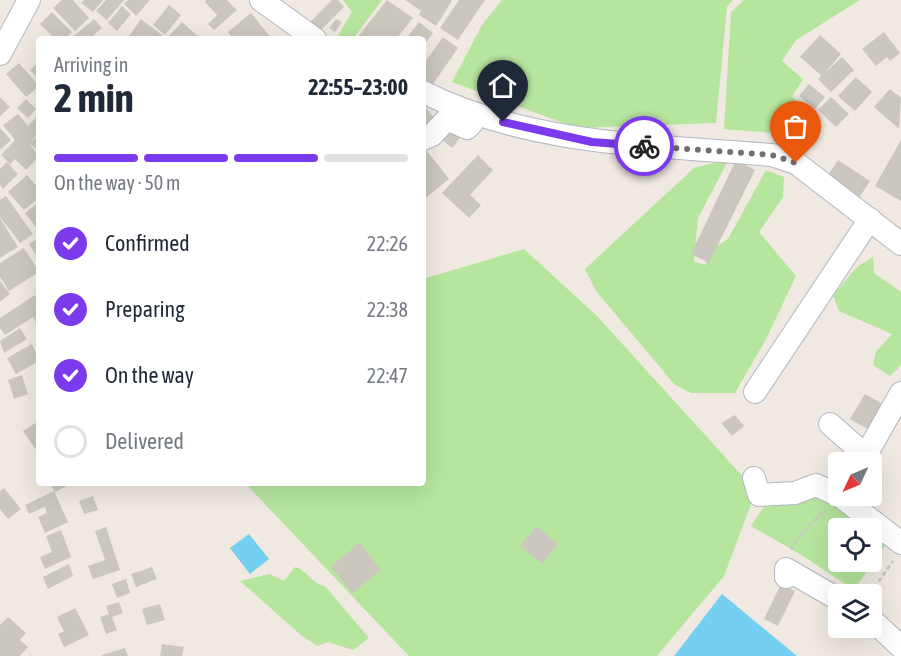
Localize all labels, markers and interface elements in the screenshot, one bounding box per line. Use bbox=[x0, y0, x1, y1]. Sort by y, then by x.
text: Arriving in bbox=[54, 53, 128, 76]
pin bbox=[477, 60, 528, 122]
icon: home bbox=[486, 69, 519, 102]
text: 22:55–23:00 bbox=[308, 74, 408, 100]
text: 2 min bbox=[54, 76, 134, 120]
pin bbox=[770, 101, 821, 163]
icon: bag bbox=[779, 110, 812, 143]
courier bbox=[614, 116, 674, 176]
icon: bike bbox=[628, 130, 661, 163]
text: On the way · 50 m bbox=[54, 171, 180, 194]
icon: check bbox=[54, 227, 87, 260]
text: Confirmed bbox=[105, 230, 190, 256]
text: 22:26 bbox=[367, 232, 408, 255]
icon: check bbox=[54, 293, 87, 326]
text: Preparing bbox=[105, 296, 185, 322]
text: 22:38 bbox=[367, 298, 408, 321]
icon: check bbox=[54, 359, 87, 392]
text: On the way bbox=[105, 362, 194, 388]
text: 22:47 bbox=[367, 364, 408, 387]
text: Delivered bbox=[105, 428, 184, 454]
north arrow bbox=[828, 452, 882, 506]
map controls bbox=[828, 452, 882, 638]
button: locate bbox=[828, 518, 882, 572]
button: layers bbox=[828, 584, 882, 638]

